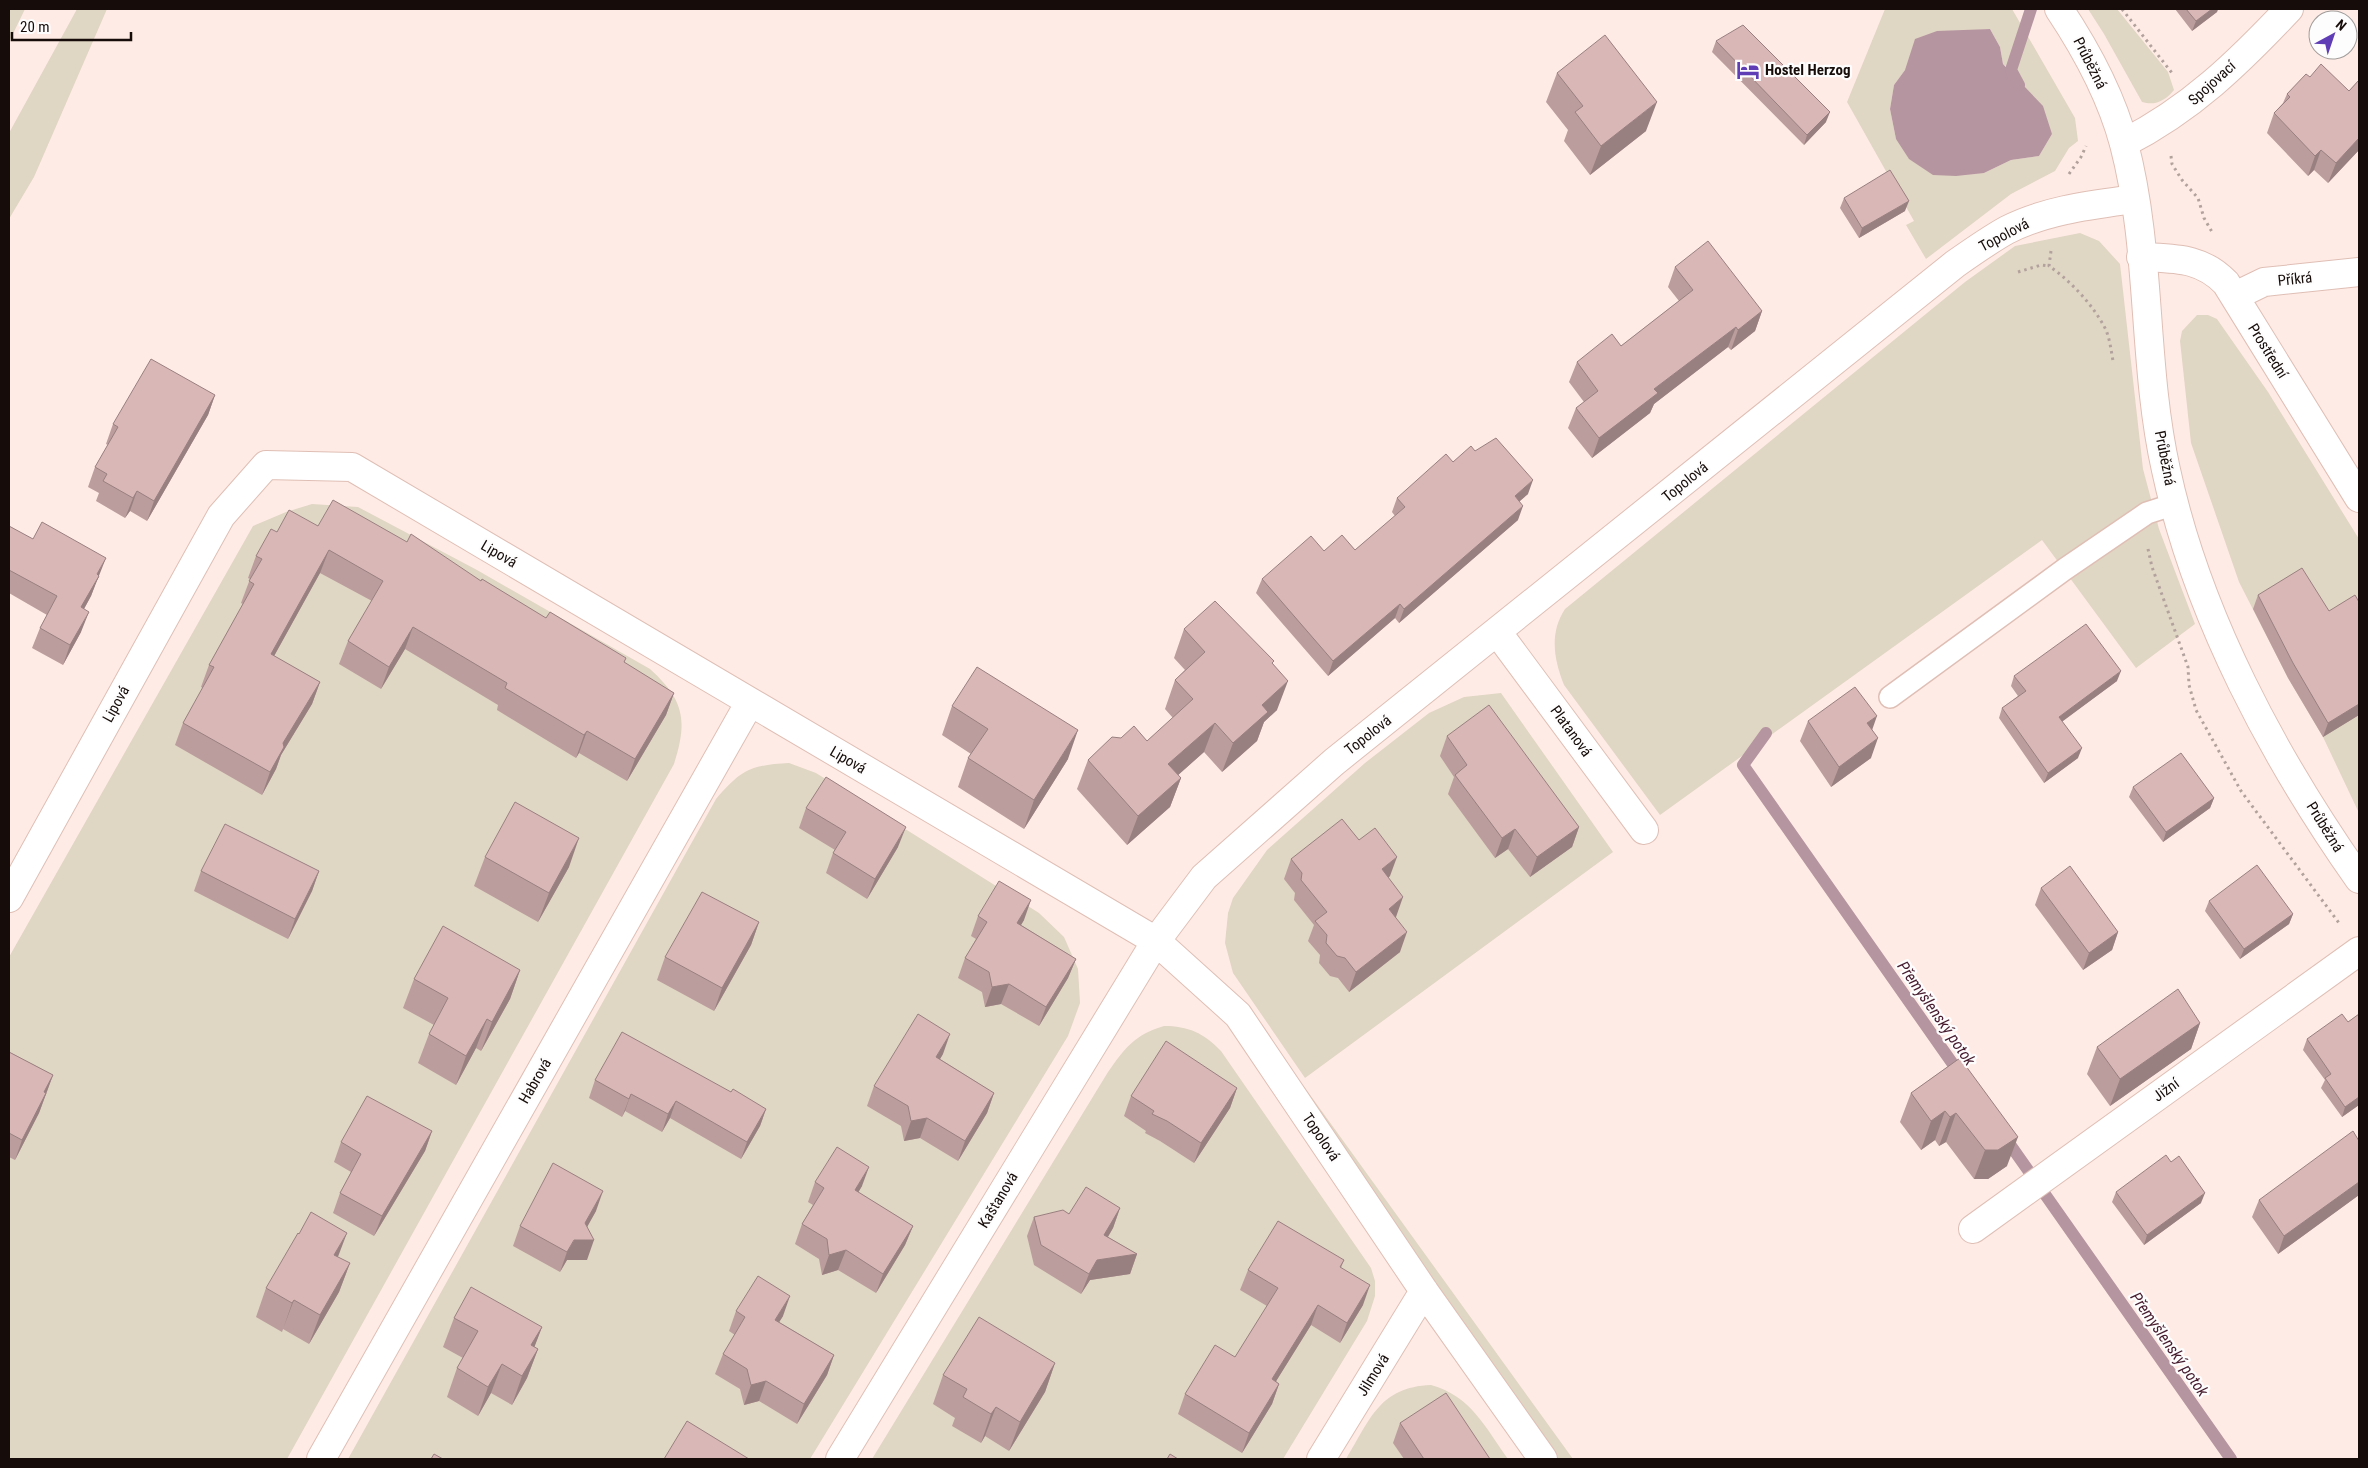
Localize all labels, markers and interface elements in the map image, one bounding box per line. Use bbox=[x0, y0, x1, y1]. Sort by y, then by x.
scale bar bbox=[12, 10, 131, 42]
north arrow bbox=[2308, 10, 2358, 60]
text: N bbox=[2333, 16, 2350, 34]
text: 20 m bbox=[20, 18, 50, 36]
street label: Průběžná bbox=[2069, 34, 2111, 92]
street label: Spojovací bbox=[2185, 56, 2240, 109]
hotel icon: Hostel Herzog bbox=[1735, 57, 1761, 83]
place label: Hostel Herzog bbox=[1765, 61, 1851, 79]
street label: Topolová bbox=[1976, 214, 2032, 256]
street label: Příkrá bbox=[2277, 268, 2313, 290]
street label: Prostřední bbox=[2244, 320, 2293, 383]
street label: Průběžná bbox=[2151, 429, 2179, 487]
street label: Topolová bbox=[1658, 458, 1712, 506]
street label: Lipová bbox=[478, 536, 520, 572]
street label: Lipová bbox=[99, 683, 133, 725]
street label: Platanová bbox=[1546, 702, 1596, 760]
street label: Topolová bbox=[1341, 711, 1395, 759]
street label: Lipová bbox=[827, 742, 869, 778]
street label: Průběžná bbox=[2303, 799, 2347, 855]
water label: Přemyšlenský potok bbox=[1894, 958, 1980, 1070]
street label: Habrová bbox=[515, 1055, 555, 1107]
street label: Jižní bbox=[2149, 1074, 2184, 1106]
street label: Topolová bbox=[1298, 1110, 1344, 1164]
street label: Kaštanová bbox=[974, 1169, 1022, 1231]
water label: Přemyšlenský potok bbox=[2127, 1289, 2213, 1401]
street label: Jilmová bbox=[1353, 1351, 1393, 1399]

